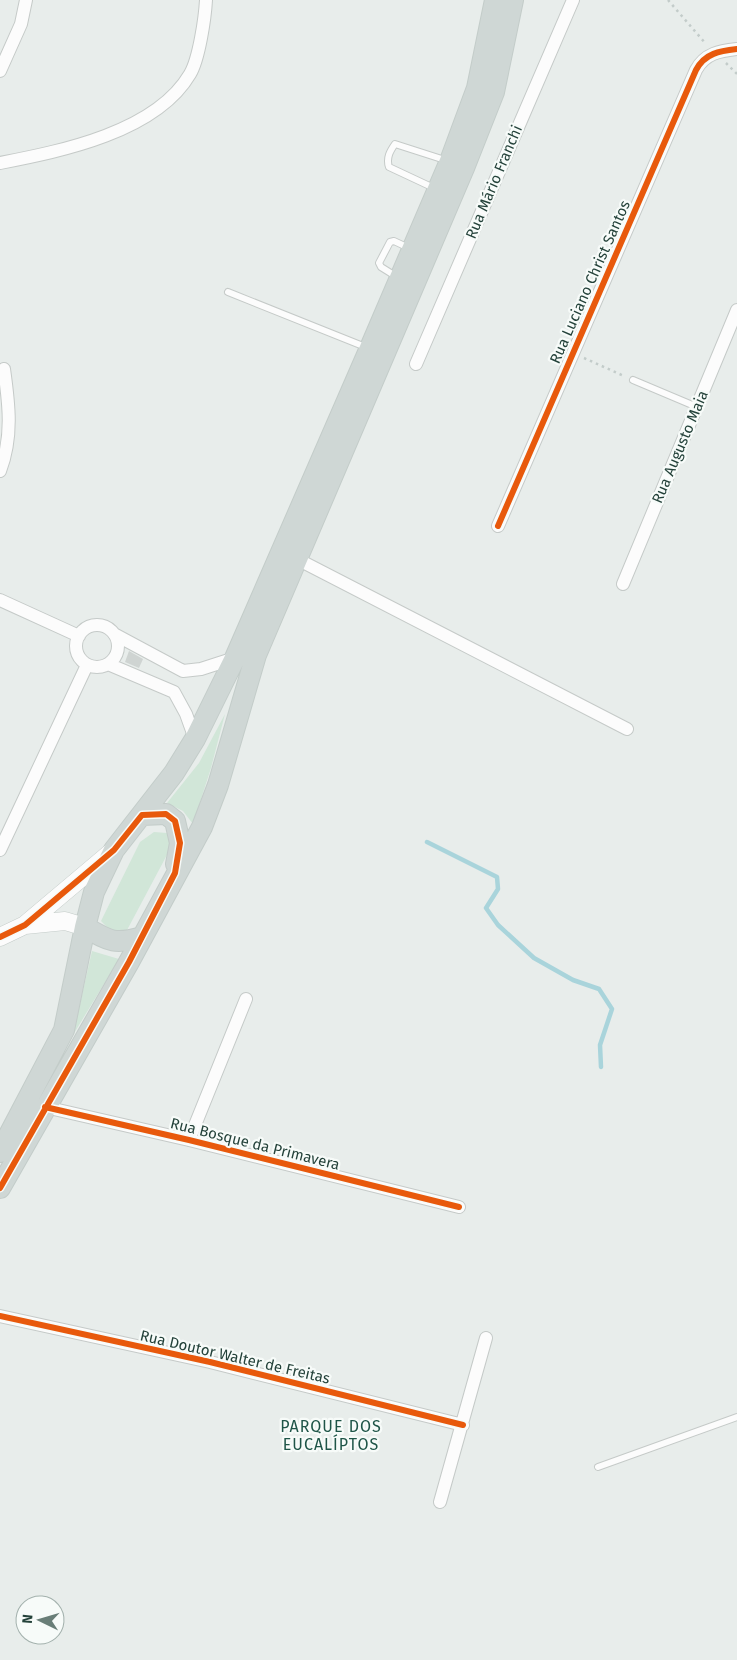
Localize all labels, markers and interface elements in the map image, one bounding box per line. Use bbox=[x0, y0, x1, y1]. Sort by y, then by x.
street label: Rua Mário Franchi bbox=[462, 122, 526, 242]
street label: Rua Luciano Christ Santos bbox=[546, 198, 634, 366]
street label: Rua Augusto Maia bbox=[648, 388, 712, 506]
street label: Rua Bosque da Primavera bbox=[168, 1114, 342, 1174]
street label: Rua Doutor Walter de Freitas bbox=[138, 1326, 332, 1388]
district label: PARQUE DOS EUCALÍPTOS bbox=[280, 1417, 382, 1454]
north arrow bbox=[15, 1595, 65, 1645]
text: N bbox=[19, 1614, 36, 1624]

